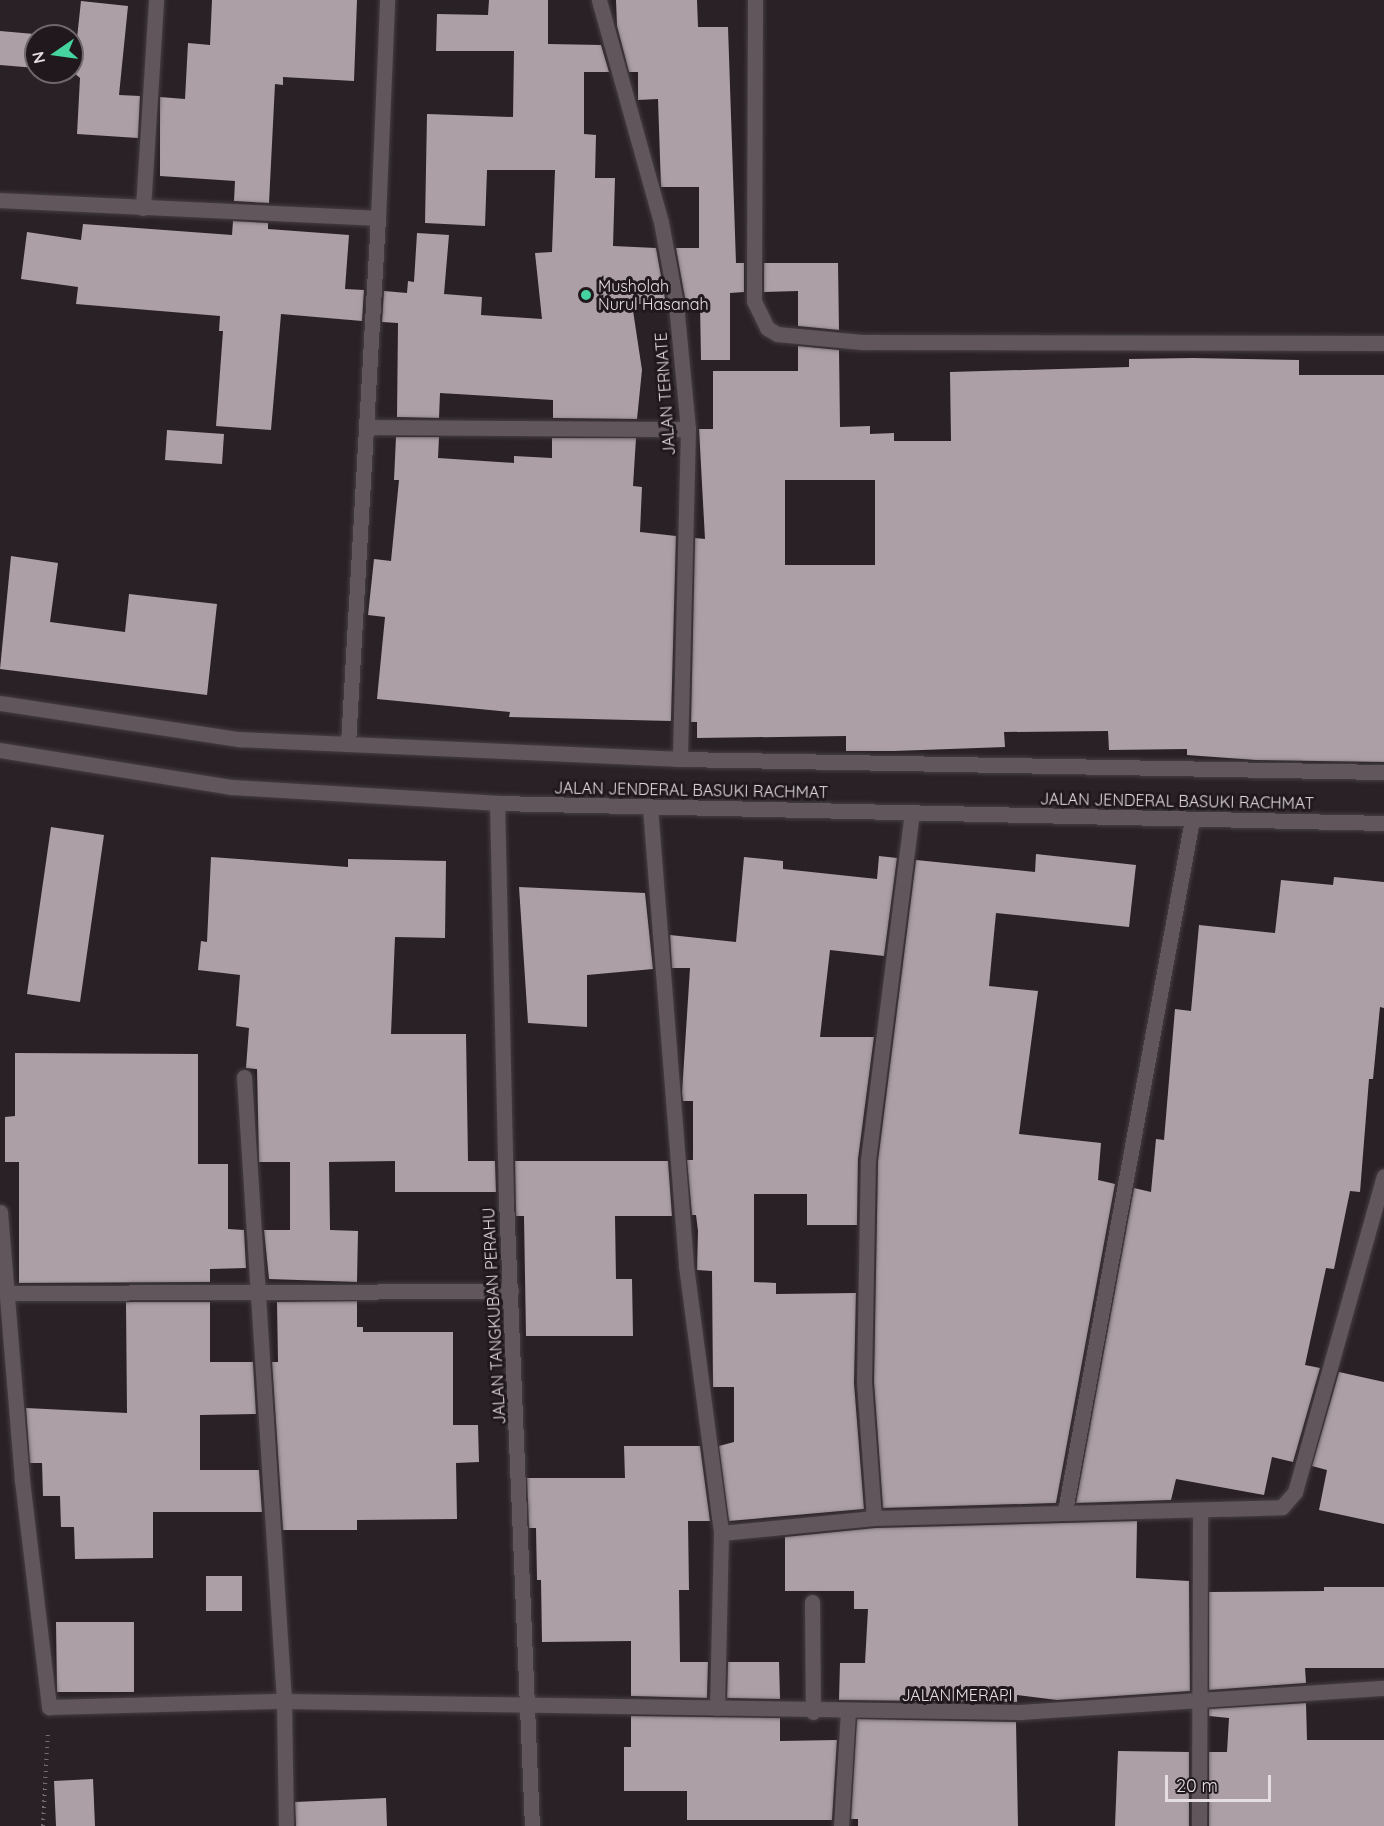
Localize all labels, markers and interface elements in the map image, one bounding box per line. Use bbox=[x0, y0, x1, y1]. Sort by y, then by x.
north arrow bbox=[24, 24, 84, 84]
text: N bbox=[27, 50, 49, 66]
place label: Musholah Nurul Hasanah bbox=[598, 276, 709, 314]
marker: Musholah Nurul Hasanah bbox=[579, 288, 593, 302]
street label: JALAN TERNATE bbox=[651, 332, 679, 456]
street label: JALAN JENDERAL BASUKI RACHMAT bbox=[554, 778, 828, 802]
street label: JALAN JENDERAL BASUKI RACHMAT bbox=[1040, 789, 1314, 813]
street label: JALAN TANGKUBAN PERAHU bbox=[479, 1207, 509, 1425]
street label: JALAN MERAPI bbox=[901, 1685, 1013, 1705]
scale bar bbox=[1168, 1763, 1274, 1801]
text: 20 m bbox=[1176, 1774, 1218, 1797]

